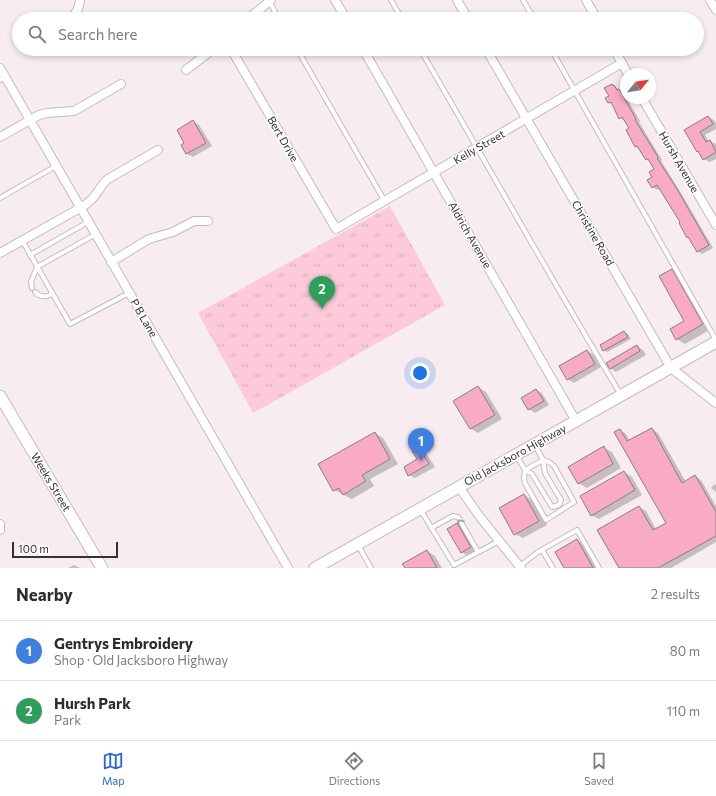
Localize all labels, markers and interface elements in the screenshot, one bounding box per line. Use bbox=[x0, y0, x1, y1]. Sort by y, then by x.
search box bbox=[12, 12, 704, 56]
icon: search bbox=[26, 23, 48, 45]
text: Search here bbox=[58, 25, 137, 43]
north arrow bbox=[620, 68, 656, 104]
street label: Bert Drive bbox=[265, 114, 302, 164]
street label: Kelly Street bbox=[451, 126, 507, 167]
street label: Hursh Avenue bbox=[657, 129, 702, 195]
street label: Christine Road bbox=[569, 198, 617, 268]
street label: Aldrich Avenue bbox=[446, 199, 495, 270]
pin: 2 bbox=[309, 276, 335, 309]
street label: P B Lane bbox=[128, 296, 161, 340]
your location bbox=[410, 363, 430, 383]
street label: Old Jacksboro Highway bbox=[461, 421, 569, 489]
pin: 1 bbox=[408, 428, 434, 461]
street label: Weeks Street bbox=[29, 450, 74, 514]
one-way arrow bbox=[458, 520, 465, 527]
scale bar bbox=[12, 540, 118, 559]
text: 100 m bbox=[18, 542, 49, 555]
text: Nearby bbox=[16, 584, 73, 605]
text: 2 results bbox=[651, 586, 700, 602]
text: Gentrys Embroidery bbox=[54, 634, 193, 652]
text: 1 bbox=[26, 643, 32, 659]
text: 80 m bbox=[670, 643, 700, 659]
text: Shop · Old Jacksboro Highway bbox=[54, 652, 228, 668]
text: Hursh Park bbox=[54, 694, 131, 712]
text: 2 bbox=[25, 703, 33, 719]
text: 110 m bbox=[667, 703, 700, 719]
text: Park bbox=[54, 712, 81, 728]
tab: Map bbox=[102, 750, 125, 787]
tab: Directions bbox=[329, 750, 380, 787]
tab: Saved bbox=[584, 750, 614, 787]

